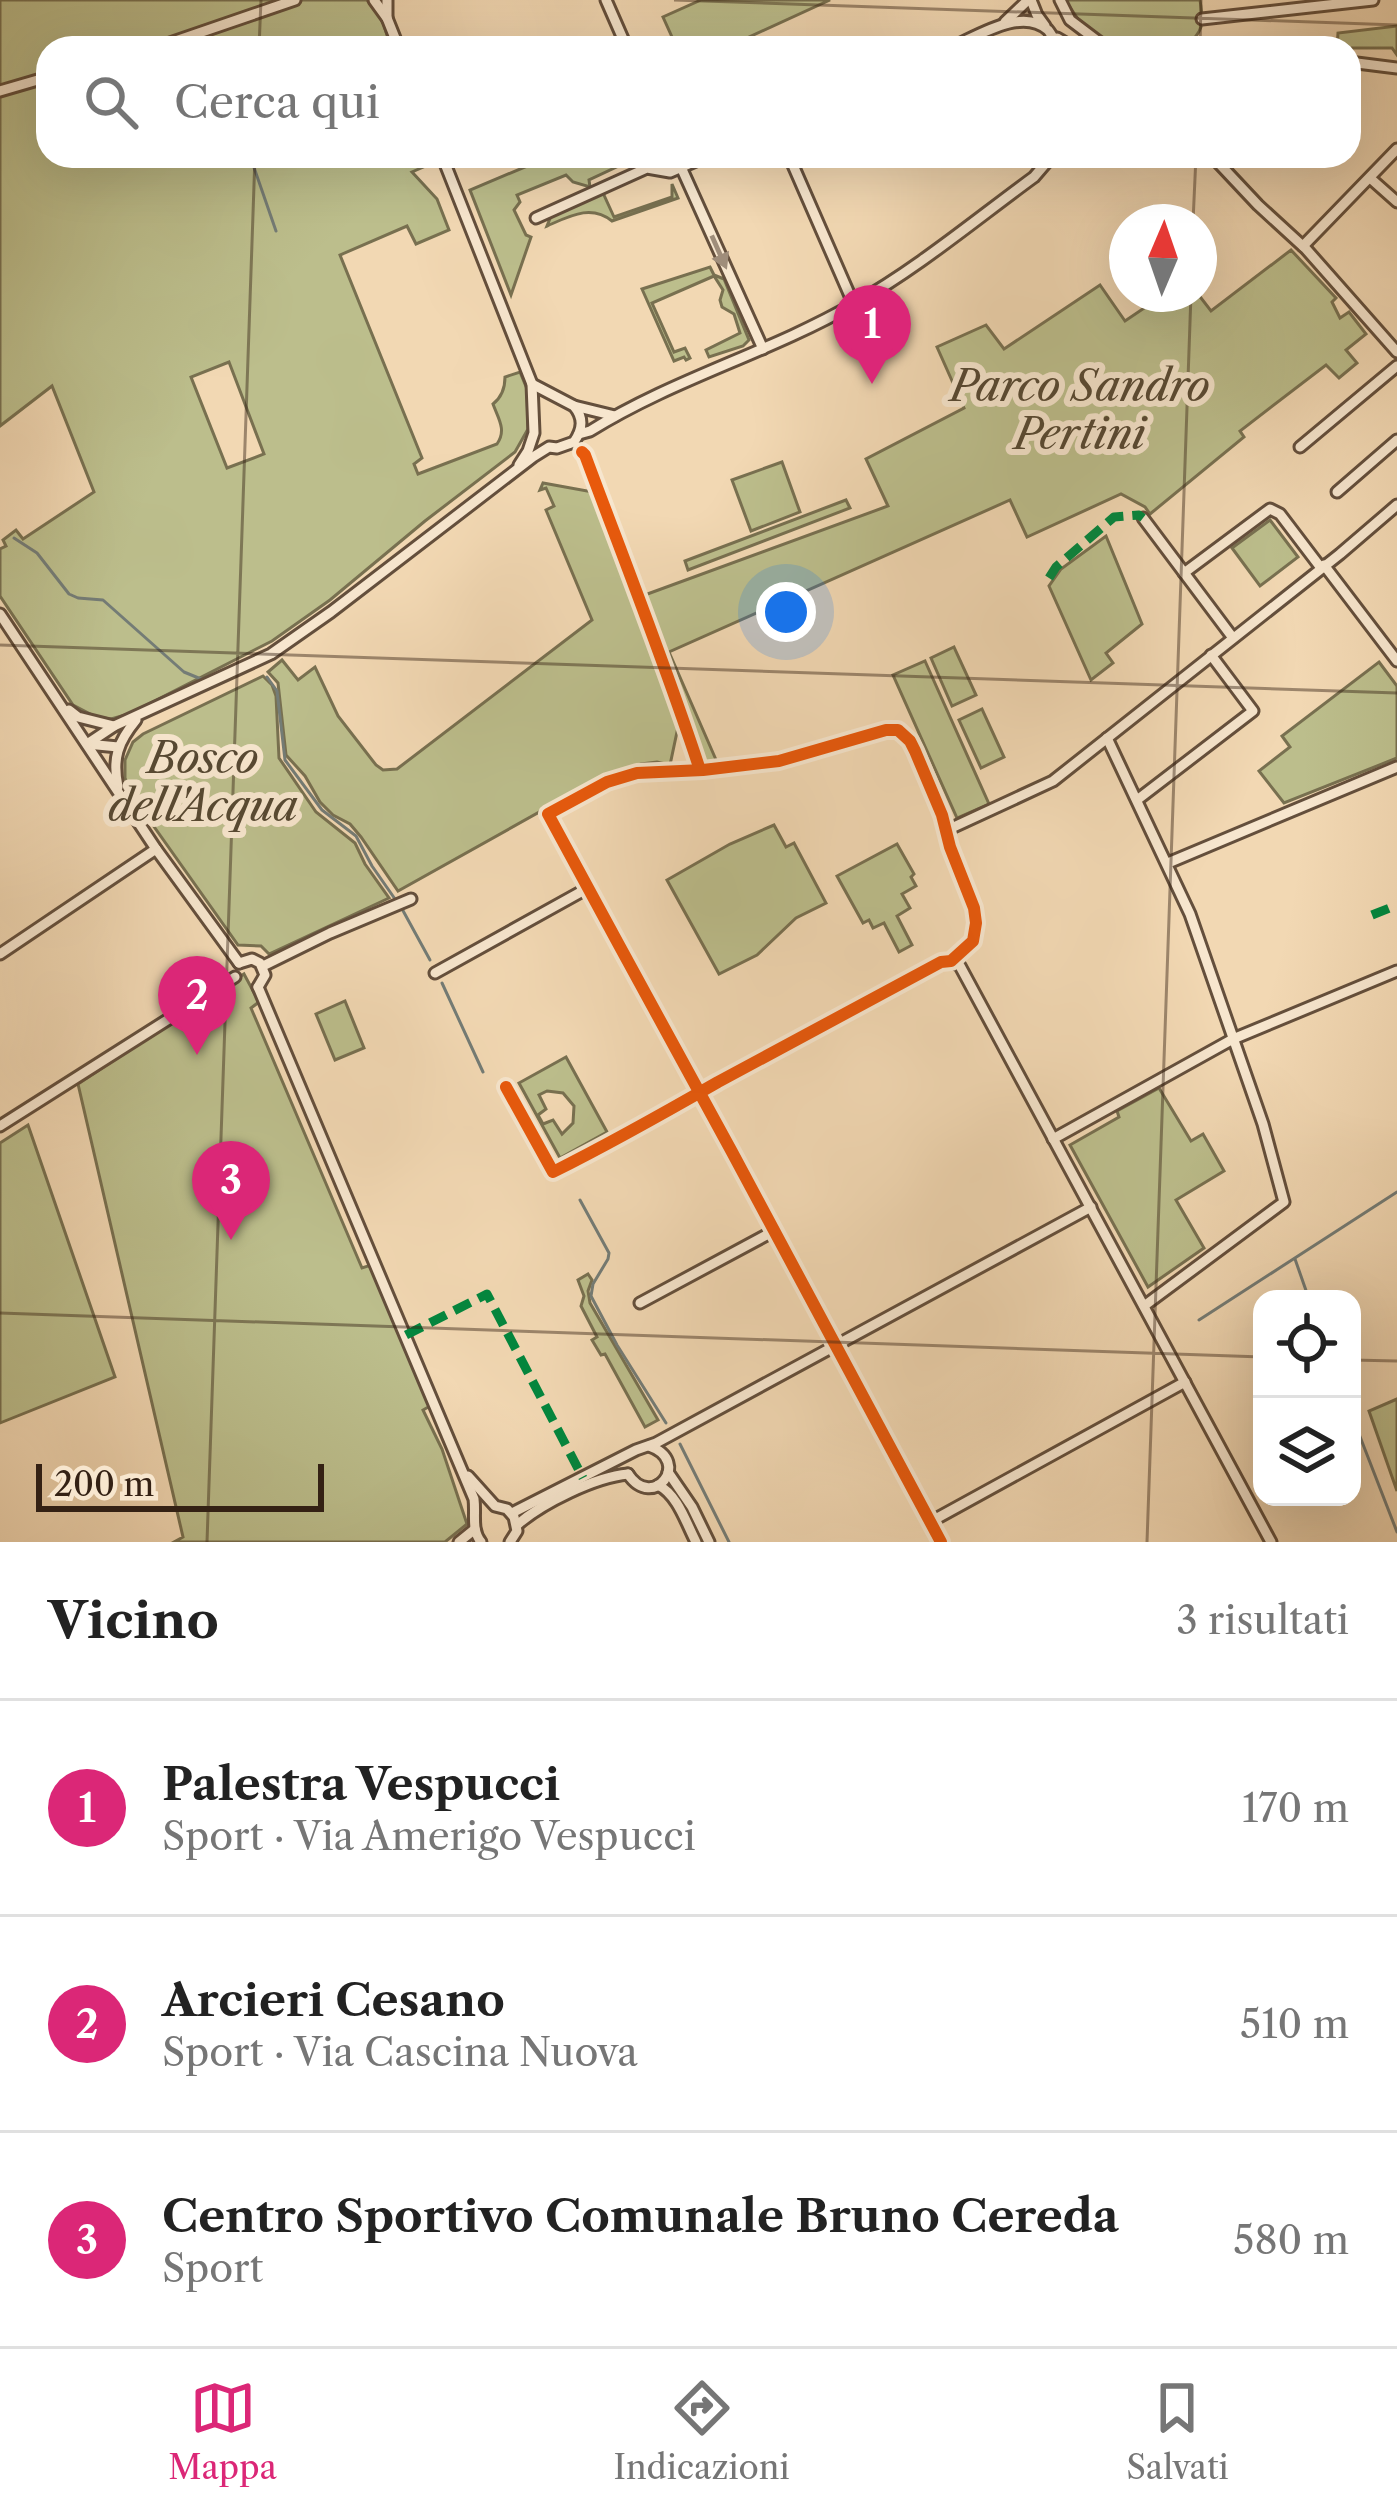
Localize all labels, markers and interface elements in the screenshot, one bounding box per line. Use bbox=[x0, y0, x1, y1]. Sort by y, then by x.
search box bbox=[36, 36, 1361, 168]
icon: search bbox=[78, 69, 144, 135]
text: Cerca qui bbox=[174, 74, 380, 130]
north arrow bbox=[1109, 204, 1217, 312]
one-way arrow bbox=[710, 235, 730, 270]
pin: 1 bbox=[833, 285, 911, 384]
park label: Parco Sandro Pertini bbox=[947, 360, 1210, 460]
your location bbox=[756, 582, 816, 642]
park label: Bosco dell'Acqua bbox=[108, 732, 298, 832]
pin: 2 bbox=[158, 956, 236, 1055]
pin: 3 bbox=[192, 1141, 270, 1240]
map controls bbox=[1253, 1290, 1361, 1506]
button: locate bbox=[1253, 1290, 1361, 1398]
button: layers bbox=[1253, 1398, 1361, 1506]
scale bar bbox=[36, 1458, 324, 1511]
text: 200 m bbox=[54, 1464, 154, 1505]
text: Vicino bbox=[48, 1589, 219, 1651]
text: 3 risultati bbox=[1176, 1596, 1349, 1644]
text: Palestra Vespucci bbox=[162, 1756, 560, 1812]
text: 1 bbox=[78, 1784, 96, 1832]
text: 170 m bbox=[1242, 1784, 1349, 1832]
text: Sport · Via Amerigo Vespucci bbox=[162, 1812, 696, 1860]
text: Arcieri Cesano bbox=[162, 1972, 505, 2028]
text: 2 bbox=[75, 2000, 99, 2048]
text: 510 m bbox=[1240, 2000, 1349, 2048]
text: Sport · Via Cascina Nuova bbox=[162, 2028, 638, 2076]
text: Centro Sportivo Comunale Bruno Cereda bbox=[162, 2188, 1119, 2244]
text: 3 bbox=[76, 2216, 98, 2264]
text: 580 m bbox=[1233, 2216, 1349, 2264]
text: Sport bbox=[162, 2244, 263, 2292]
tab: Mappa bbox=[168, 2375, 277, 2488]
tab: Indicazioni bbox=[614, 2375, 790, 2488]
tab: Salvati bbox=[1126, 2375, 1229, 2488]

